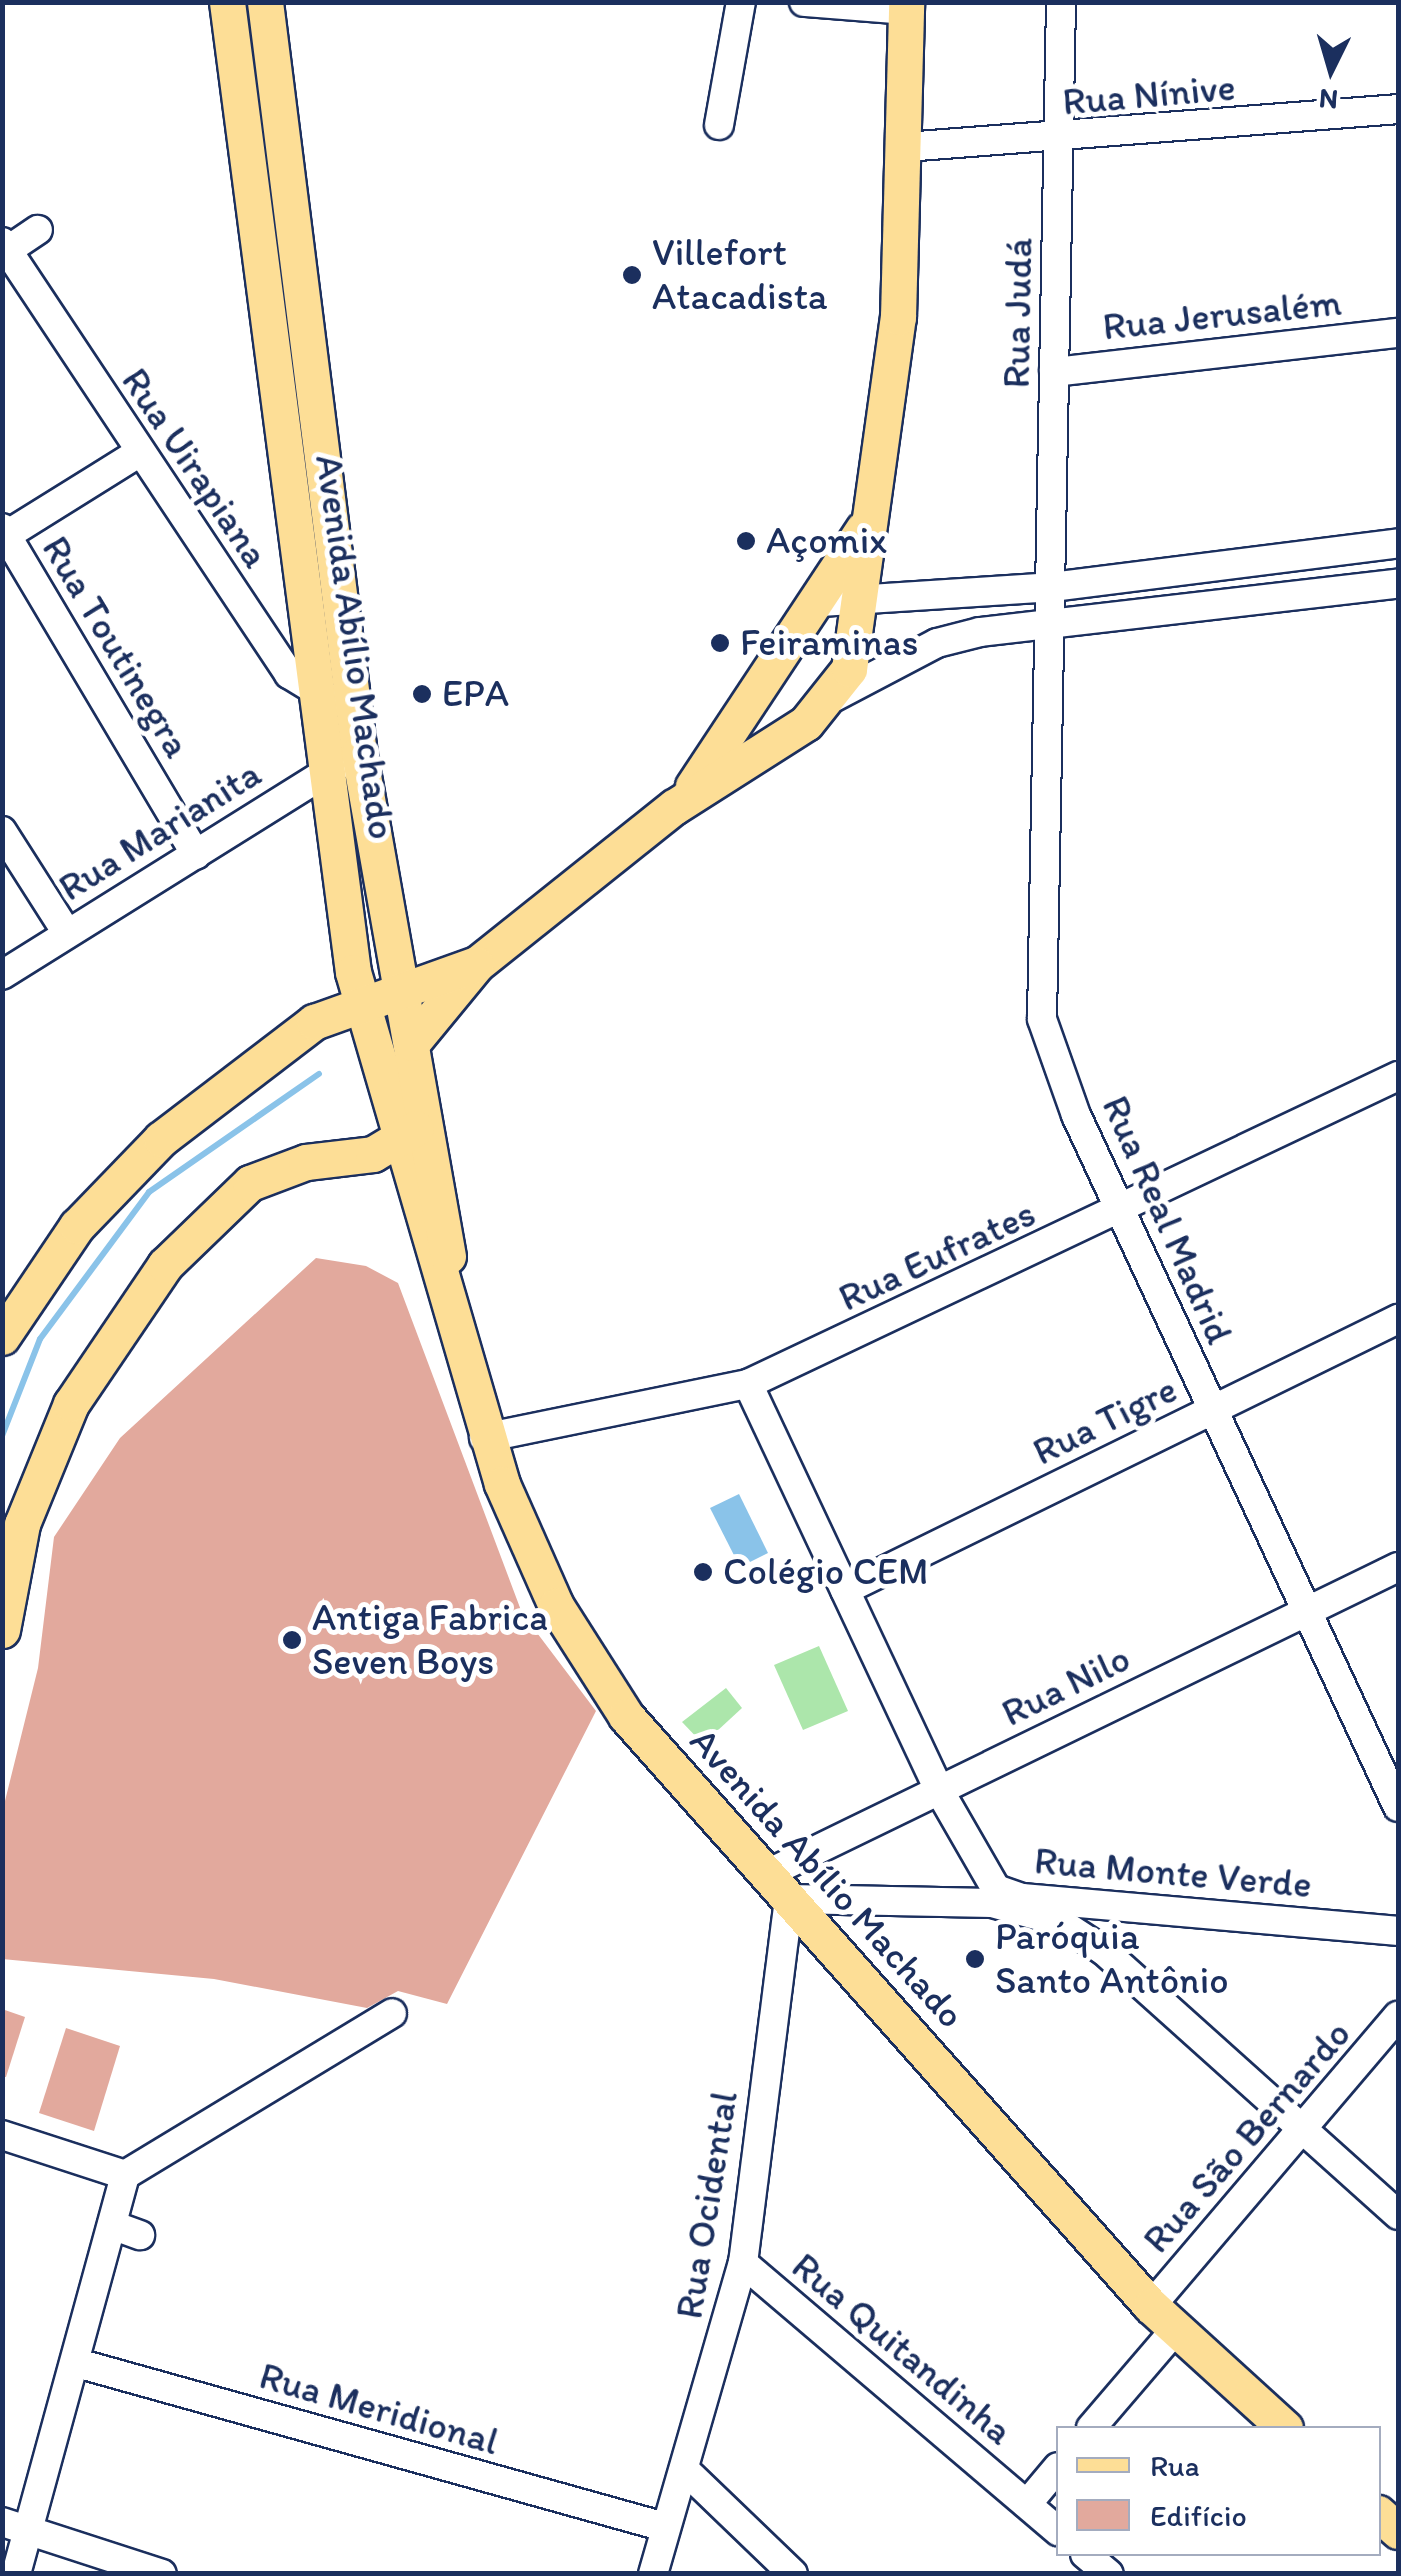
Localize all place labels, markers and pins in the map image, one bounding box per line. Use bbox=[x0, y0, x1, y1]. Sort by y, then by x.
place label: Villefort Atacadista bbox=[652, 230, 828, 320]
marker: Villefort Atacadista bbox=[621, 264, 643, 286]
place label: Açomix bbox=[766, 518, 887, 564]
marker: Açomix bbox=[735, 530, 757, 552]
place label: Feiraminas bbox=[740, 620, 918, 666]
marker: Feiraminas bbox=[709, 632, 731, 654]
place label: EPA bbox=[442, 671, 509, 717]
marker: EPA bbox=[411, 683, 433, 705]
place label: Colégio CEM bbox=[723, 1549, 929, 1595]
marker: Colégio CEM bbox=[692, 1561, 714, 1583]
place label: Antiga Fabrica Seven Boys bbox=[312, 1595, 548, 1685]
marker: Antiga Fabrica Seven Boys bbox=[281, 1629, 303, 1651]
place label: Paróquia Santo Antônio bbox=[995, 1914, 1230, 2004]
marker: Paróquia Santo Antônio bbox=[964, 1948, 986, 1970]

